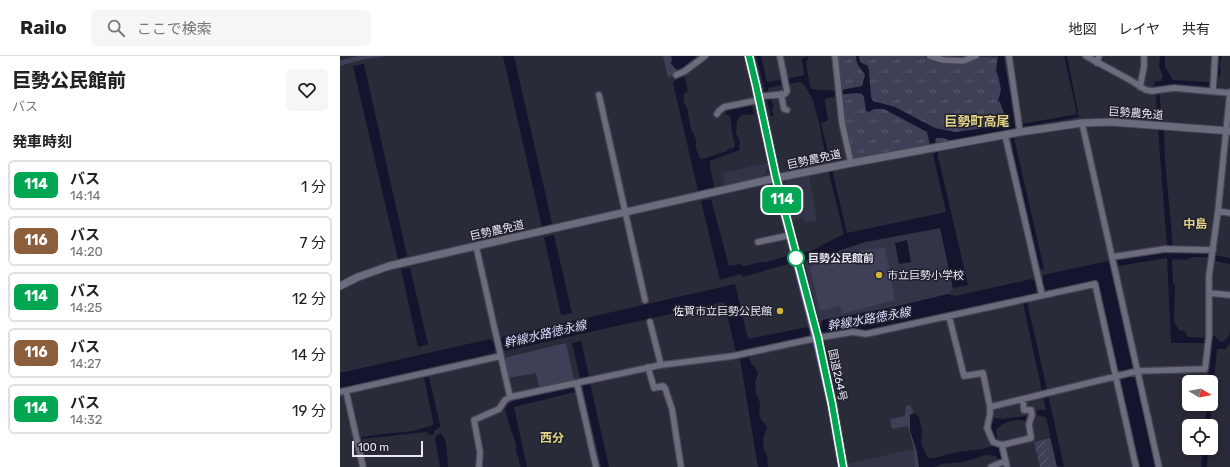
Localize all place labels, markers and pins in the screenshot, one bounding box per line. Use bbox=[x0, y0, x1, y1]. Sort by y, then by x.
marker: 巨勢公民館前 bbox=[787, 249, 805, 267]
place label: 巨勢公民館前 bbox=[808, 252, 874, 265]
place label: 市立巨勢小学校 bbox=[887, 269, 964, 282]
marker: 市立巨勢小学校 bbox=[874, 270, 884, 280]
place label: 佐賀市立巨勢公民館 bbox=[673, 305, 772, 318]
marker: 佐賀市立巨勢公民館 bbox=[775, 306, 785, 316]

